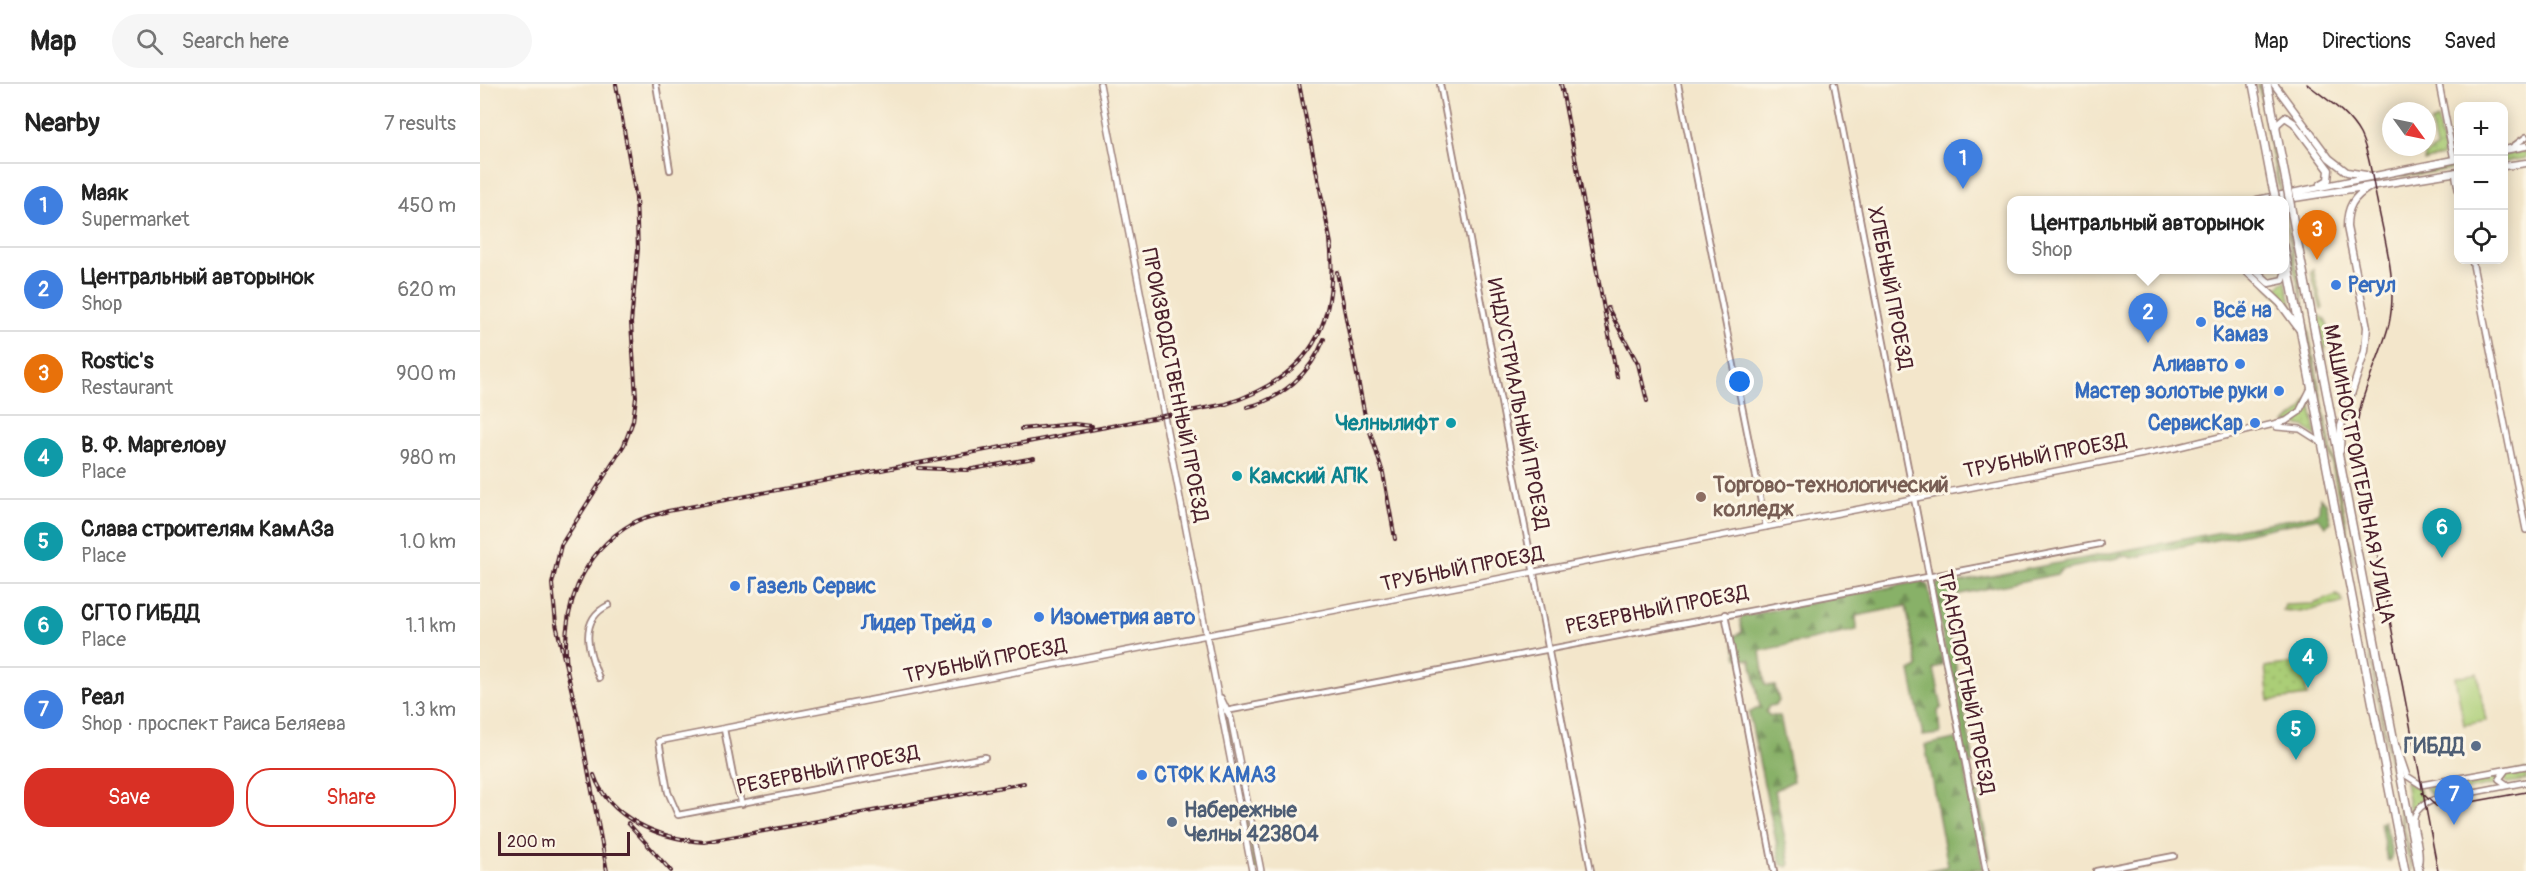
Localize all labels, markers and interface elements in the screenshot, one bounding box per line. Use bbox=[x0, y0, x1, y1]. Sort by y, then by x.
search box bbox=[112, 14, 532, 68]
text: Map bbox=[30, 24, 76, 59]
icon: search bbox=[133, 25, 166, 58]
text: Search here bbox=[181, 27, 289, 55]
text: Map bbox=[2254, 28, 2289, 55]
text: Directions bbox=[2322, 28, 2411, 55]
text: Saved bbox=[2444, 28, 2496, 55]
north arrow bbox=[2382, 102, 2436, 156]
map controls bbox=[2454, 102, 2508, 264]
button: + bbox=[2454, 102, 2508, 156]
text: Nearby bbox=[24, 107, 100, 139]
text: 7 results bbox=[384, 111, 456, 136]
pin: 1 bbox=[1944, 140, 1982, 189]
button: − bbox=[2454, 156, 2508, 210]
text: Маяк bbox=[81, 179, 129, 207]
text: 1 bbox=[40, 193, 47, 218]
text: 450 m bbox=[398, 193, 456, 218]
popup bbox=[2007, 196, 2289, 274]
street label: ХЛЕБНЫЙ ПРОЕЗД bbox=[1861, 204, 1919, 372]
text: Supermarket bbox=[81, 207, 190, 232]
text: Центральный авторынок bbox=[2031, 209, 2265, 237]
pin: 3 bbox=[2298, 210, 2336, 260]
button: locate bbox=[2454, 210, 2508, 264]
text: Shop bbox=[2031, 237, 2073, 262]
street label: ПРОИЗВОДСТВЕННЫЙ ПРОЕЗД bbox=[1135, 246, 1215, 524]
text: Центральный авторынок bbox=[81, 263, 315, 291]
place label: Регул bbox=[2348, 272, 2396, 299]
street label: ИНДУСТРИАЛЬНЫЙ ПРОЕЗД bbox=[1480, 276, 1556, 532]
text: 2 bbox=[38, 277, 49, 302]
text: 620 m bbox=[397, 277, 456, 302]
marker: Регул bbox=[2329, 278, 2343, 292]
text: Shop bbox=[81, 291, 122, 316]
pin: 2 bbox=[2128, 294, 2168, 343]
place label: Всё на Камаз bbox=[2213, 297, 2272, 348]
marker: Всё на Камаз bbox=[2194, 315, 2208, 329]
street label: МАШИНОСТРОИТЕЛЬНАЯ УЛИЦА bbox=[2317, 322, 2401, 626]
text: Rostic's bbox=[81, 347, 154, 375]
place label: Алиавто bbox=[2152, 351, 2229, 378]
marker: Алиавто bbox=[2233, 357, 2247, 371]
text: 3 bbox=[38, 361, 49, 386]
text: 900 m bbox=[396, 361, 456, 386]
your location bbox=[1725, 367, 1754, 396]
text: Restaurant bbox=[81, 375, 173, 400]
place label: Мастер золотые руки bbox=[2075, 378, 2268, 405]
marker: Мастер золотые руки bbox=[2272, 384, 2286, 398]
place label: Челнылифт bbox=[1335, 410, 1439, 437]
place label: СервисКар bbox=[2148, 410, 2243, 437]
marker: Челнылифт bbox=[1444, 416, 1458, 430]
marker: СервисКар bbox=[2248, 416, 2262, 430]
street label: ТРУБНЫЙ ПРОЕЗД bbox=[1961, 427, 2129, 485]
text: В. Ф. Маргелову bbox=[81, 431, 226, 459]
text: 4 bbox=[38, 445, 49, 470]
text: 980 m bbox=[400, 445, 456, 470]
text: Place bbox=[81, 459, 126, 484]
place label: Камский АПК bbox=[1249, 463, 1368, 490]
marker: Камский АПК bbox=[1230, 469, 1244, 483]
place label: Торгово-технологический колледж bbox=[1712, 472, 1949, 523]
marker: Торгово-технологический колледж bbox=[1694, 490, 1708, 504]
pin: 6 bbox=[2422, 508, 2462, 558]
text: Слава строителям КамАЗа bbox=[81, 515, 334, 543]
text: 5 bbox=[38, 529, 49, 554]
text: 1.0 km bbox=[400, 529, 456, 554]
street label: ТРУБНЫЙ ПРОЕЗД bbox=[1378, 540, 1546, 598]
text: Place bbox=[81, 543, 126, 568]
street label: ТРАНСПОРТНЫЙ ПРОЕЗД bbox=[1931, 567, 2001, 797]
place label: Газель Сервис bbox=[747, 573, 876, 600]
marker: Газель Сервис bbox=[728, 579, 742, 593]
street label: РЕЗЕРВНЫЙ ПРОЕЗД bbox=[1563, 579, 1751, 641]
text: СГТО ГИБДД bbox=[81, 599, 199, 627]
place label: Изометрия авто bbox=[1051, 604, 1196, 631]
place label: Лидер Трейд bbox=[860, 610, 975, 637]
marker: Изометрия авто bbox=[1032, 610, 1046, 624]
text: 6 bbox=[38, 613, 49, 638]
text: 1.1 km bbox=[406, 613, 456, 638]
marker: Лидер Трейд bbox=[980, 616, 994, 630]
text: Place bbox=[81, 627, 126, 652]
street label: ТРУБНЫЙ ПРОЕЗД bbox=[901, 632, 1069, 690]
pin: 4 bbox=[2288, 638, 2328, 688]
text: Реал bbox=[81, 683, 125, 711]
text: 7 bbox=[38, 697, 49, 722]
text: 1.3 km bbox=[402, 697, 456, 722]
pin: 5 bbox=[2276, 710, 2316, 760]
text: Shop · проспект Раиса Беляева bbox=[81, 711, 346, 736]
place label: ГИБДД bbox=[2404, 733, 2465, 760]
street label: РЕЗЕРВНЫЙ ПРОЕЗД bbox=[734, 739, 922, 801]
marker: ГИБДД bbox=[2469, 739, 2483, 753]
place label: СТФК КАМАЗ bbox=[1154, 762, 1276, 789]
button: Save bbox=[24, 768, 234, 827]
button: Share bbox=[246, 768, 456, 827]
marker: СТФК КАМАЗ bbox=[1135, 768, 1149, 782]
pin: 7 bbox=[2434, 776, 2474, 825]
place label: Набережные Челны 423804 bbox=[1184, 797, 1319, 848]
marker: Набережные Челны 423804 bbox=[1165, 815, 1179, 829]
scale bar bbox=[498, 829, 630, 856]
text: 200 m bbox=[507, 832, 555, 852]

